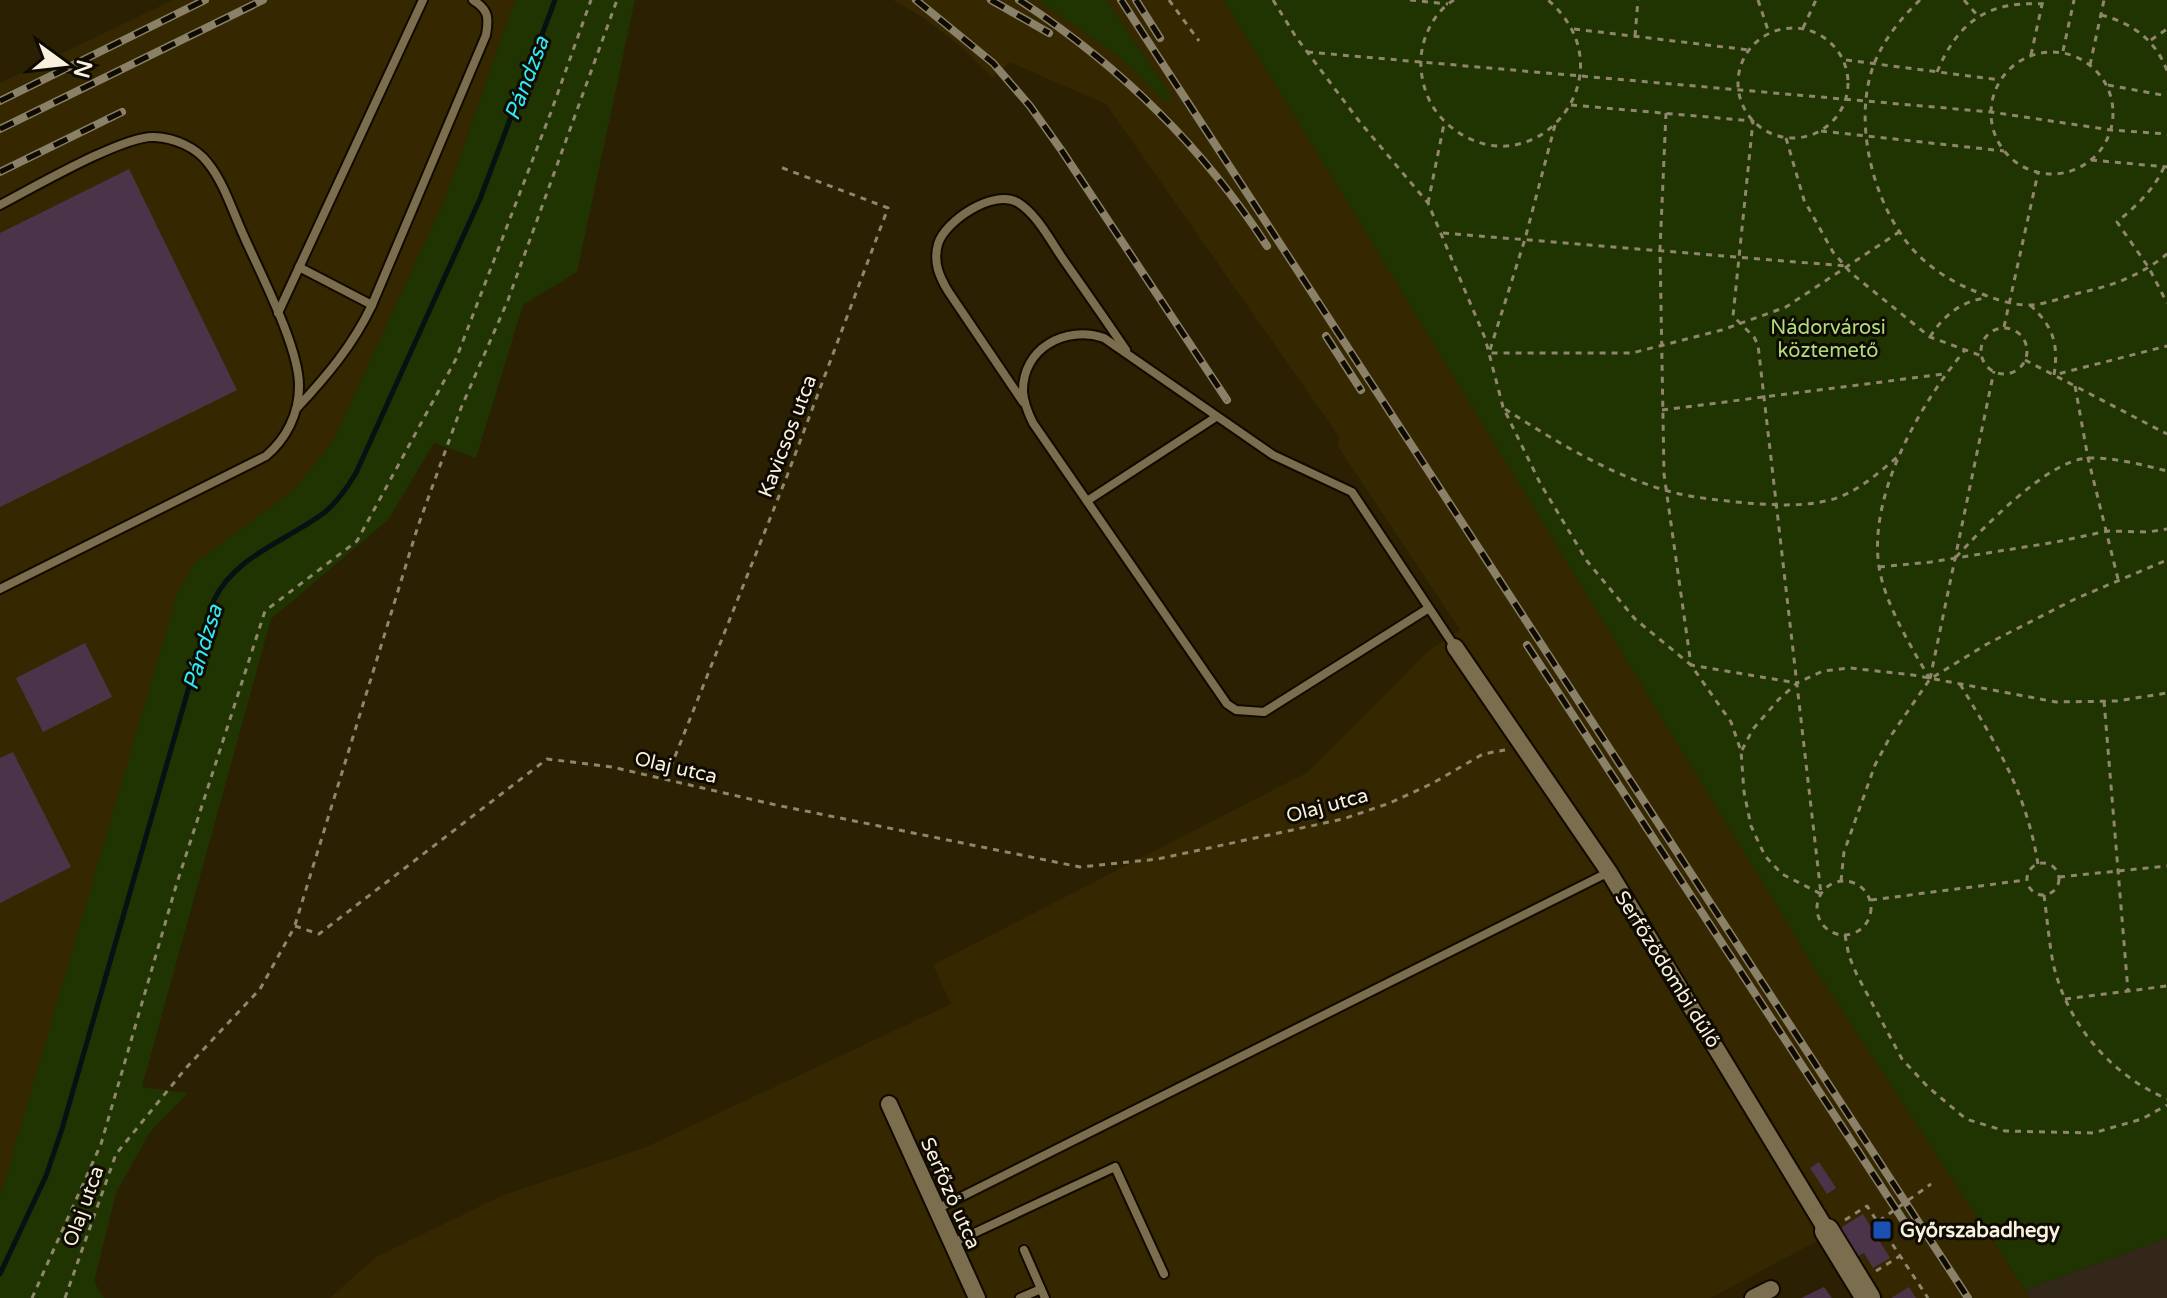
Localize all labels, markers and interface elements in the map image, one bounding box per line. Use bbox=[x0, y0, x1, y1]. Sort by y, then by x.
north arrow bbox=[24, 24, 104, 104]
water label: Pándzsa bbox=[499, 32, 555, 124]
text: N bbox=[68, 57, 97, 81]
park label: Nádorvárosi köztemető bbox=[1770, 316, 1886, 363]
street label: Kavicsos utca bbox=[754, 372, 822, 501]
water label: Pándzsa bbox=[178, 601, 228, 693]
street label: Olaj utca bbox=[632, 747, 719, 789]
street label: Olaj utca bbox=[1284, 783, 1371, 828]
street label: Serfőződombi dűlő bbox=[1609, 887, 1725, 1052]
street label: Serfőző utca bbox=[915, 1134, 985, 1253]
street label: Olaj utca bbox=[58, 1163, 110, 1250]
marker: Győrszabadhegy bbox=[1871, 1219, 1893, 1241]
place label: Győrszabadhegy bbox=[1900, 1219, 2060, 1243]

